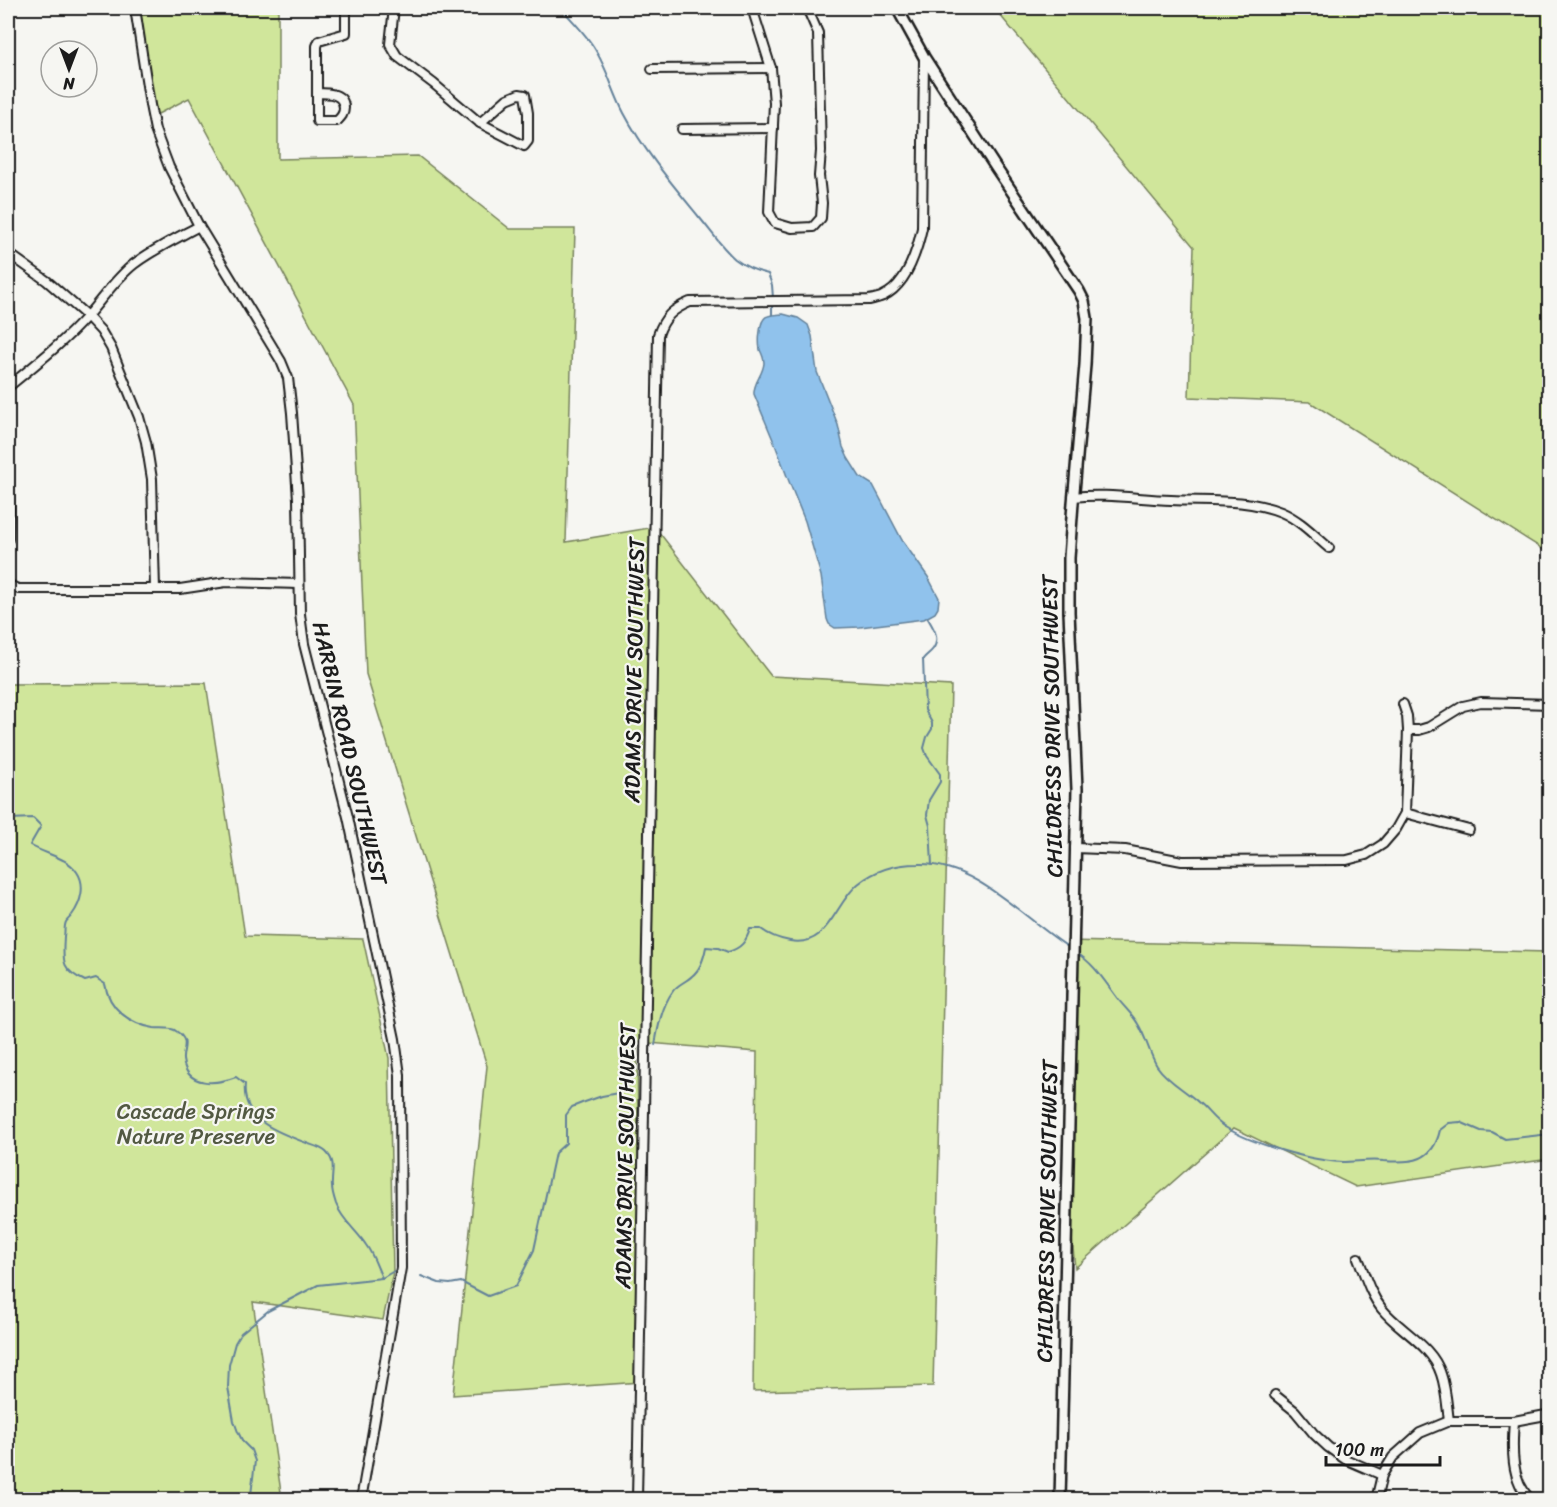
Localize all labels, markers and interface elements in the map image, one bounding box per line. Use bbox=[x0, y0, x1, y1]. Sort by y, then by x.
north arrow bbox=[39, 39, 99, 99]
text: N bbox=[63, 69, 76, 98]
street label: ADAMS DRIVE SOUTHWEST bbox=[612, 536, 656, 804]
street label: CHILDRESS DRIVE SOUTHWEST bbox=[1030, 573, 1074, 878]
street label: HARBIN ROAD SOUTHWEST bbox=[301, 617, 400, 890]
street label: ADAMS DRIVE SOUTHWEST bbox=[603, 1022, 647, 1290]
street label: CHILDRESS DRIVE SOUTHWEST bbox=[1025, 1058, 1069, 1363]
park label: Cascade Springs Nature Preserve bbox=[117, 1092, 276, 1156]
scale bar bbox=[1326, 1429, 1440, 1467]
text: 100 m bbox=[1335, 1434, 1384, 1466]

